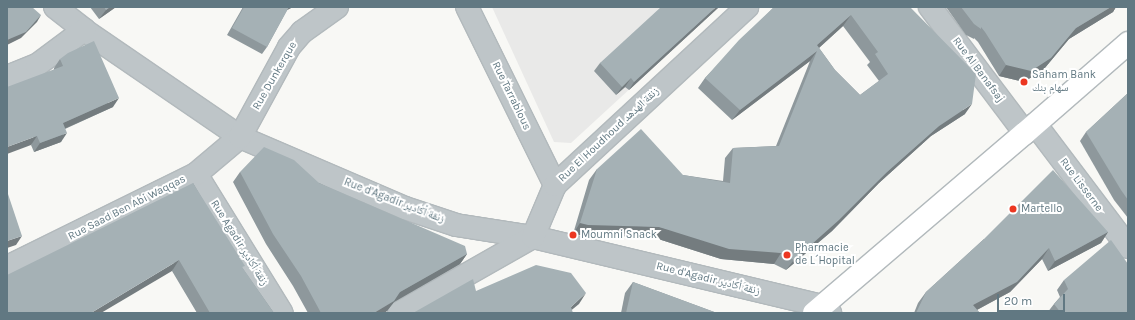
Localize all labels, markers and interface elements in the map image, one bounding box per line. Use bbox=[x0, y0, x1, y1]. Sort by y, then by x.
street label: Rue Al Banafsaj bbox=[949, 35, 1007, 105]
street label: Rue Dunkerque bbox=[250, 39, 300, 113]
street label: Rue Tarrablous bbox=[489, 60, 533, 132]
place label: Saham Bank سهام بنك bbox=[1032, 69, 1096, 95]
marker: Saham Bank سهام بنك bbox=[1019, 77, 1029, 87]
street label: Rue El Houdhoud زنقة الهدهد bbox=[556, 85, 662, 185]
street label: Rue Lisserne bbox=[1057, 156, 1105, 214]
street label: Rue Saad Ben Abi Waqqas bbox=[66, 173, 188, 243]
street label: Rue d'Agadir زنقة أكادير bbox=[342, 176, 446, 226]
street label: Rue Agadir زنقة أكادير bbox=[207, 198, 271, 288]
place label: Martello bbox=[1021, 202, 1062, 216]
marker: Martello bbox=[1008, 204, 1018, 214]
place label: Moumni Snack bbox=[581, 228, 657, 242]
marker: Moumni Snack bbox=[568, 230, 578, 240]
place label: Pharmacie de L´Hopital bbox=[795, 242, 855, 268]
marker: Pharmacie de L´Hopital bbox=[782, 250, 792, 260]
street label: Rue d'Agadir زنقة أكادير bbox=[655, 260, 761, 298]
scale bar bbox=[999, 286, 1067, 312]
text: 20 m bbox=[1004, 294, 1032, 308]

